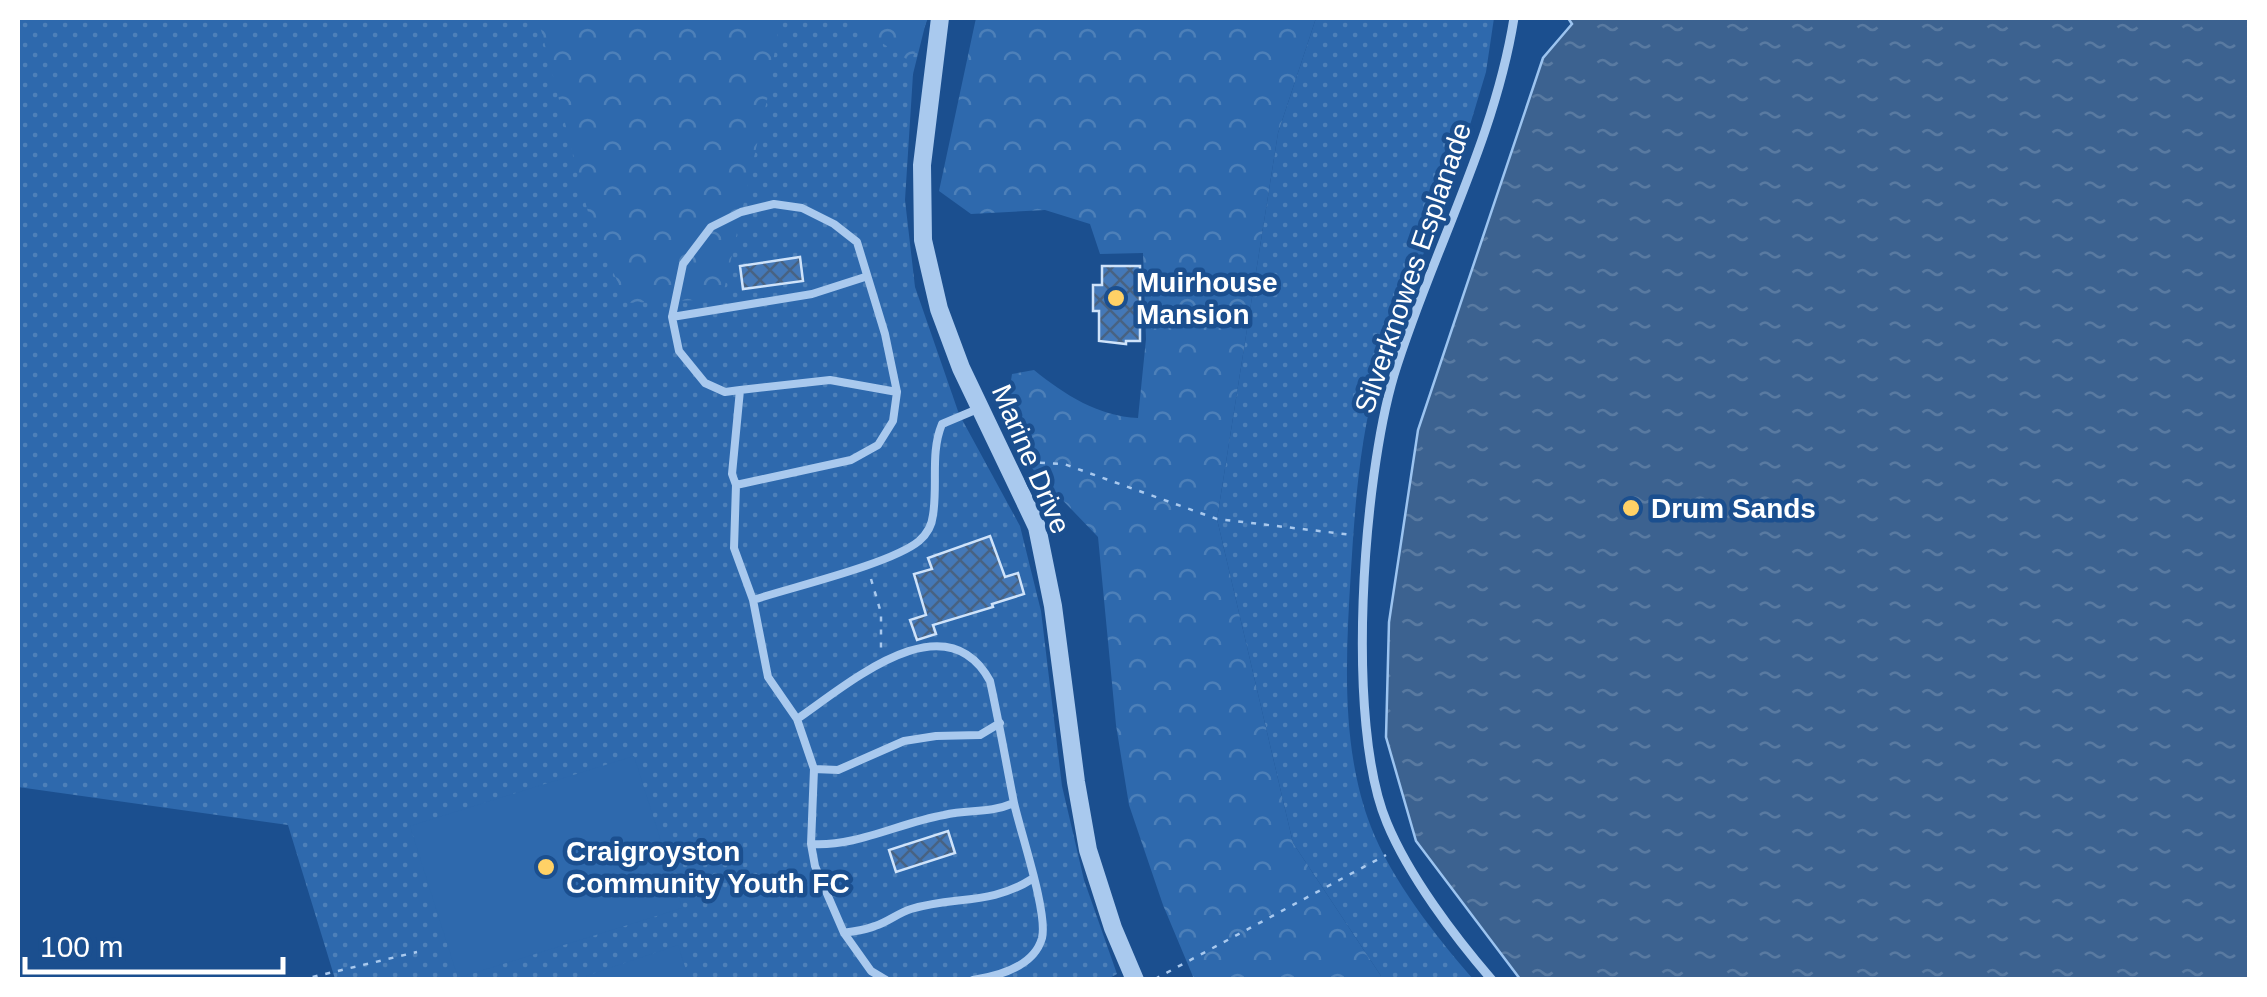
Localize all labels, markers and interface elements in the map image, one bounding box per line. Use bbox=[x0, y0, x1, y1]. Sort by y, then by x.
street label: Silverknowes Esplanade bbox=[1349, 119, 1477, 417]
place label: Muirhouse Mansion bbox=[1136, 267, 1278, 330]
marker: Muirhouse Mansion bbox=[1105, 287, 1127, 309]
street label: Marine Drive bbox=[986, 380, 1076, 538]
place label: Drum Sands bbox=[1651, 493, 1816, 524]
marker: Drum Sands bbox=[1620, 497, 1642, 519]
place label: Craigroyston Community Youth FC bbox=[566, 836, 850, 899]
marker: Craigroyston Community Youth FC bbox=[535, 856, 557, 878]
scale bar bbox=[25, 912, 282, 974]
text: 100 m bbox=[40, 930, 123, 963]

